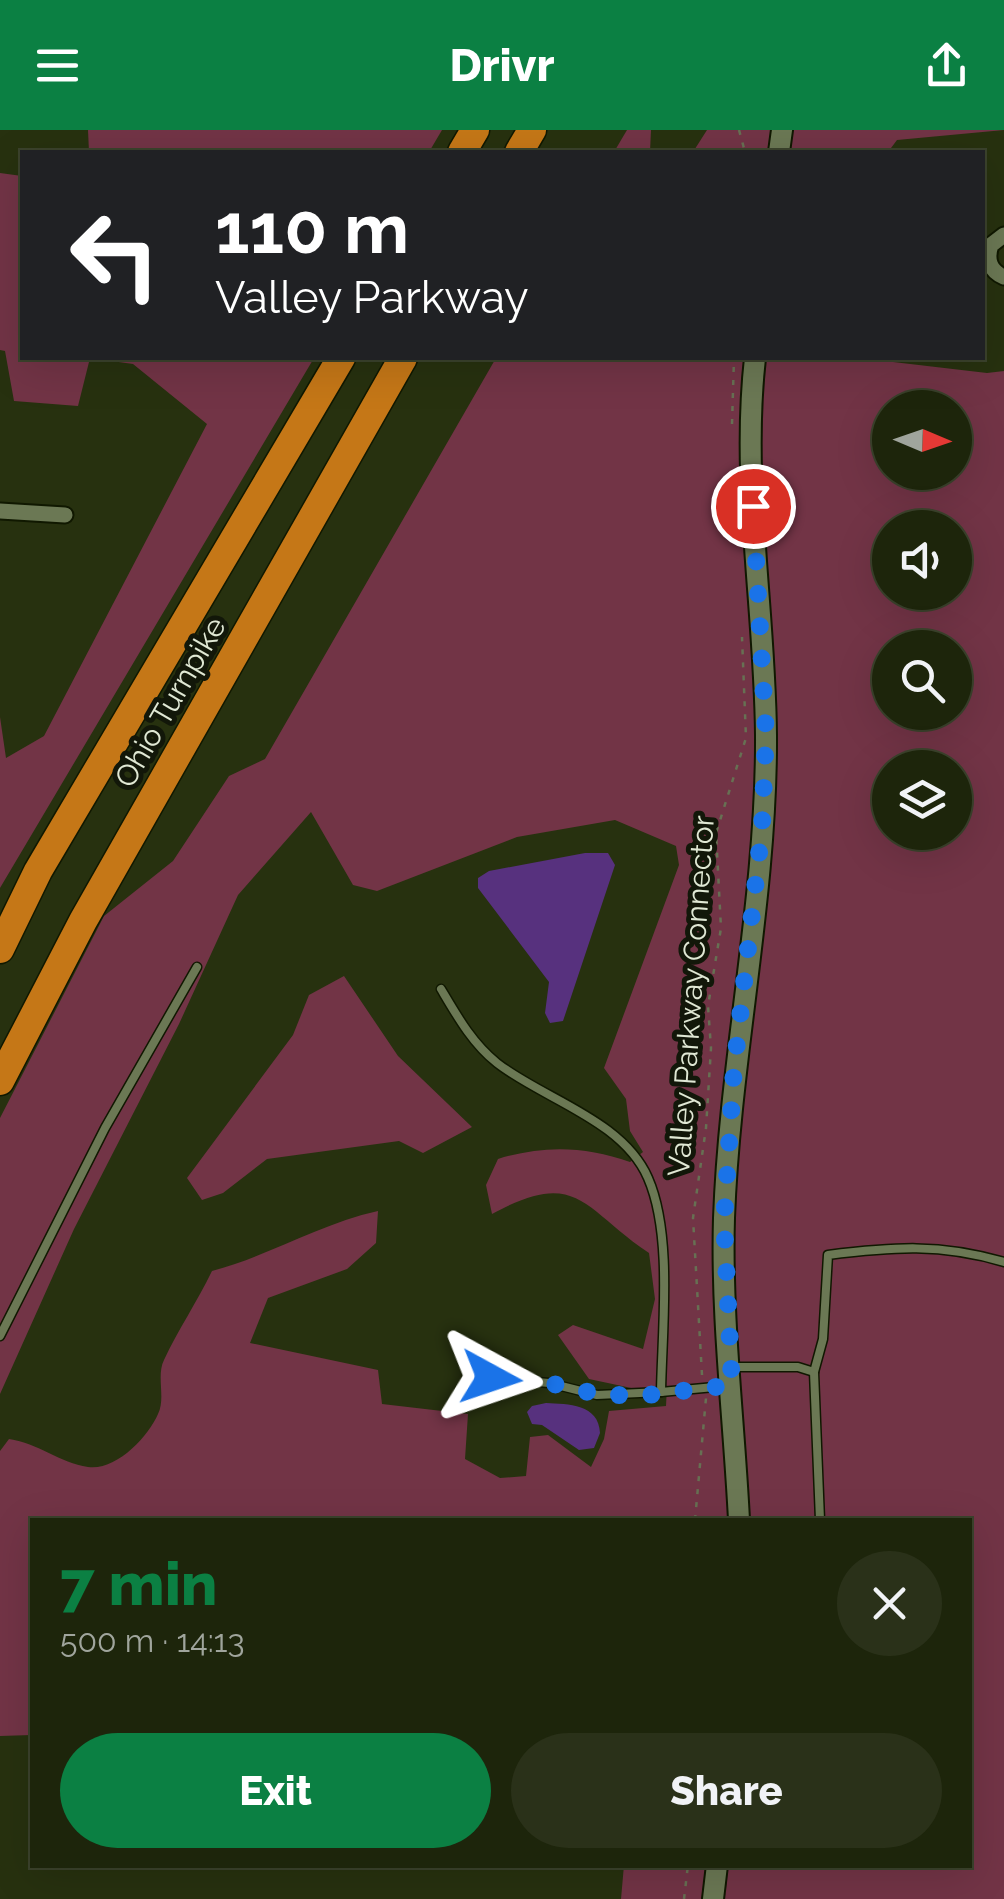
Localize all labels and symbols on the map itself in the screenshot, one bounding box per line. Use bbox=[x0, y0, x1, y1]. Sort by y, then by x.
north arrow bbox=[872, 390, 972, 490]
pin bbox=[711, 464, 796, 549]
street label: Ohio Turnpike bbox=[107, 611, 233, 793]
street label: Valley Parkway Connector bbox=[661, 814, 721, 1178]
position arrow bbox=[439, 1326, 543, 1430]

